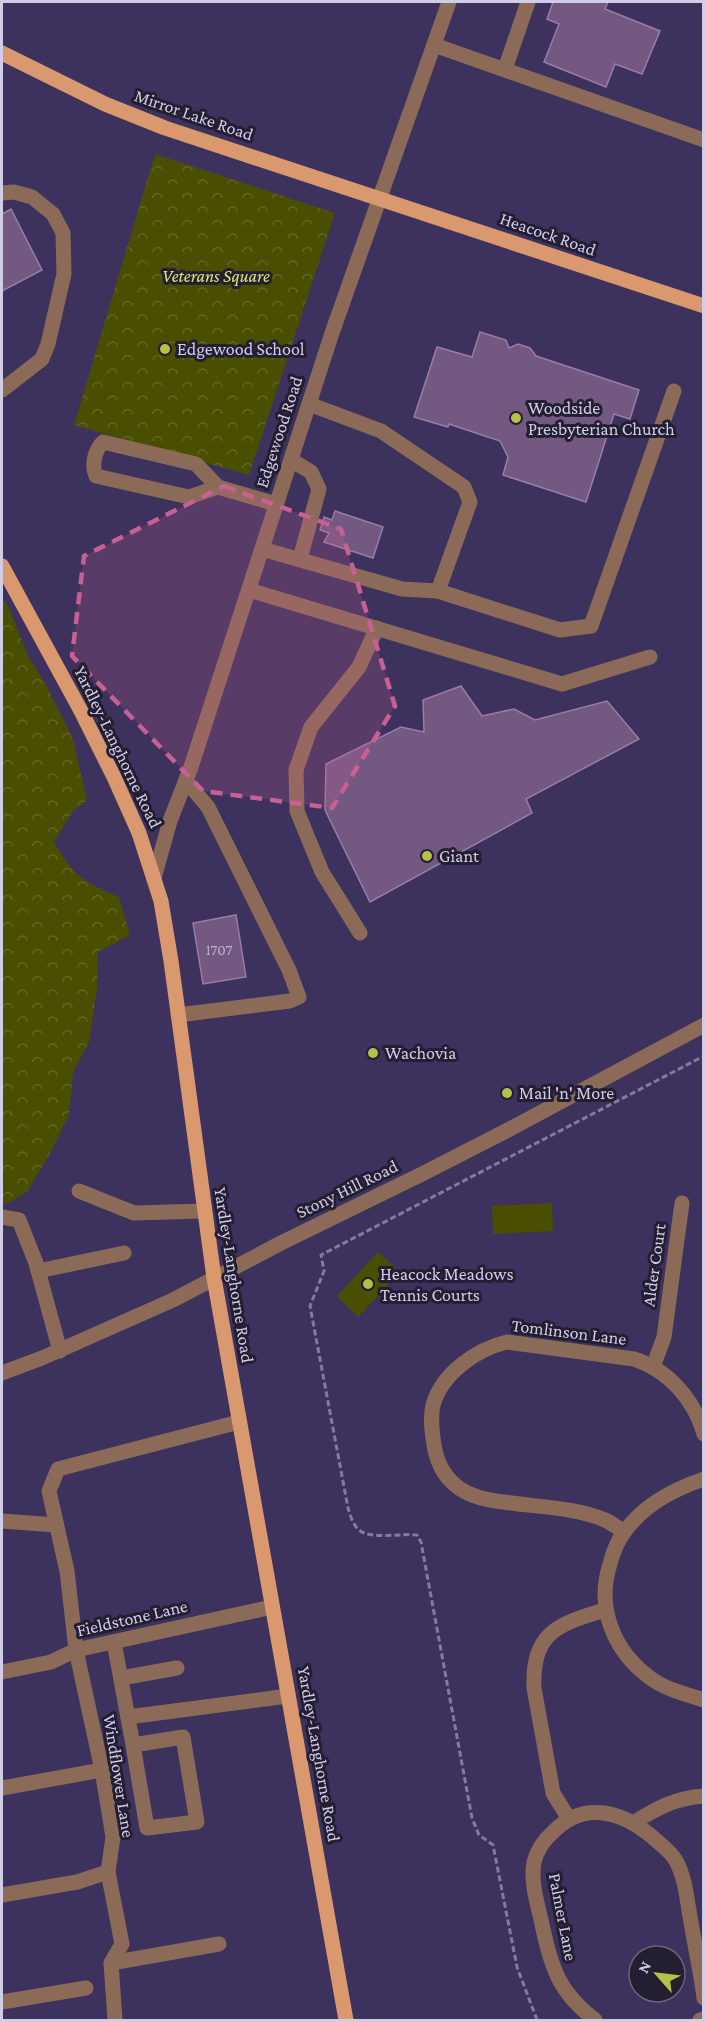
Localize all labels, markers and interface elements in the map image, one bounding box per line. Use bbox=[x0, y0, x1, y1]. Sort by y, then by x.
street label: Mirror Lake Road bbox=[132, 85, 257, 145]
street label: Heacock Road bbox=[497, 208, 599, 260]
park label: Veterans Square bbox=[162, 266, 270, 286]
place label: Edgewood School bbox=[177, 339, 305, 359]
marker: Edgewood School bbox=[158, 342, 172, 356]
street label: Edgewood Road bbox=[252, 373, 307, 490]
place label: Woodside Presbyterian Church bbox=[528, 398, 675, 439]
marker: Woodside Presbyterian Church bbox=[509, 411, 523, 425]
street label: Yardley-Langhorne Road bbox=[70, 663, 166, 832]
place label: Giant bbox=[439, 846, 480, 866]
marker: Giant bbox=[420, 849, 434, 863]
house number: 1707 bbox=[206, 942, 232, 958]
place label: Wachovia bbox=[385, 1043, 456, 1063]
marker: Wachovia bbox=[366, 1046, 380, 1060]
place label: Mail 'n' More bbox=[519, 1083, 614, 1103]
marker: Mail 'n' More bbox=[500, 1086, 514, 1100]
street label: Stony Hill Road bbox=[293, 1156, 401, 1222]
street label: Yardley-Langhorne Road bbox=[210, 1186, 258, 1365]
street label: Alder Court bbox=[638, 1221, 670, 1308]
place label: Heacock Meadows Tennis Courts bbox=[380, 1264, 513, 1305]
marker: Heacock Meadows Tennis Courts bbox=[361, 1277, 375, 1291]
street label: Tomlinson Lane bbox=[510, 1315, 628, 1349]
street label: Fieldstone Lane bbox=[75, 1595, 190, 1640]
street label: Yardley-Langhorne Road bbox=[294, 1665, 344, 1844]
street label: Windflower Lane bbox=[99, 1713, 139, 1839]
street label: Palmer Lane bbox=[545, 1871, 581, 1963]
north arrow bbox=[627, 1944, 687, 2004]
text: N bbox=[634, 1958, 654, 1976]

